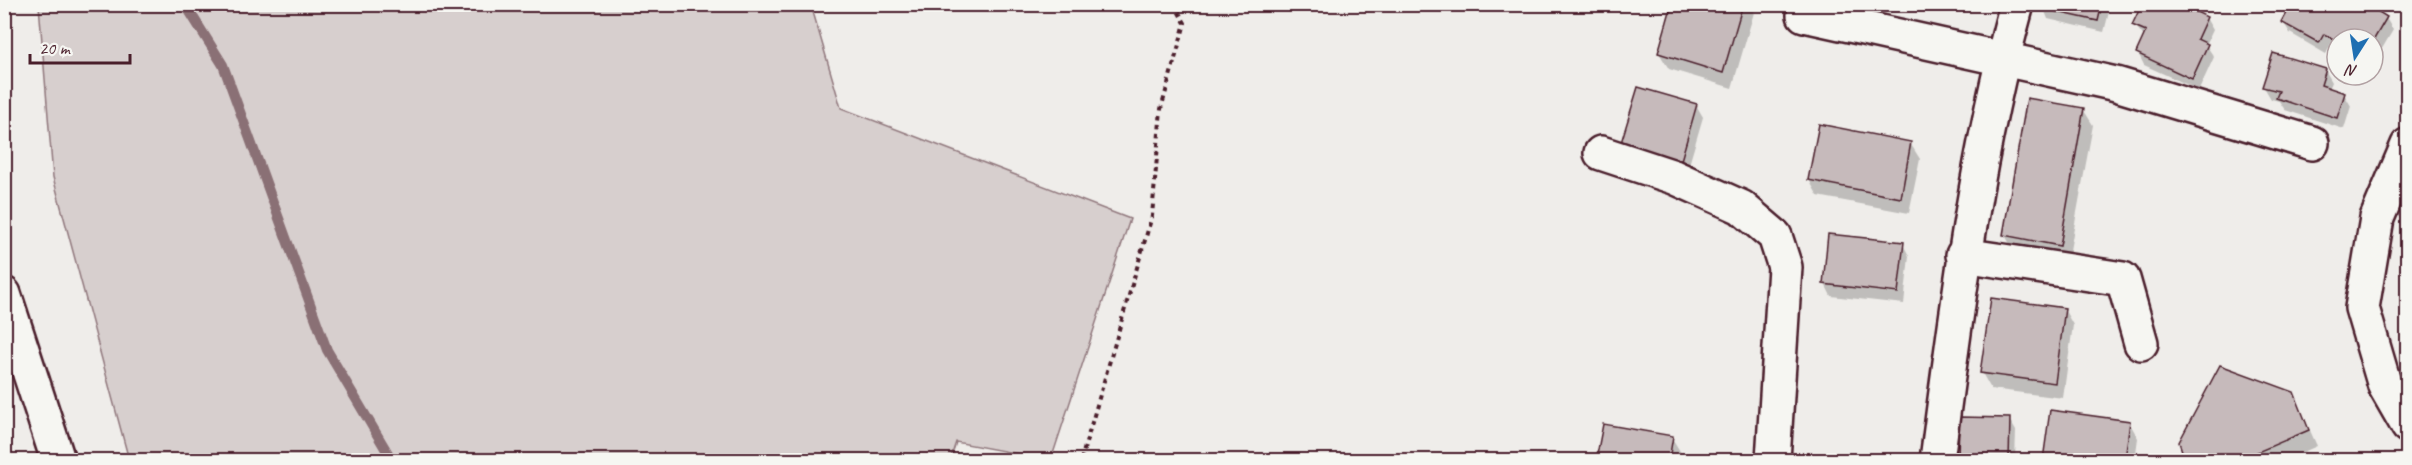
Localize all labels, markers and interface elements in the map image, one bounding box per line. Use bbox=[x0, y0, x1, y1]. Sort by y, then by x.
scale bar bbox=[30, 27, 130, 65]
north arrow bbox=[2325, 27, 2385, 87]
text: 20 m bbox=[39, 37, 72, 59]
text: N bbox=[2342, 59, 2359, 82]

